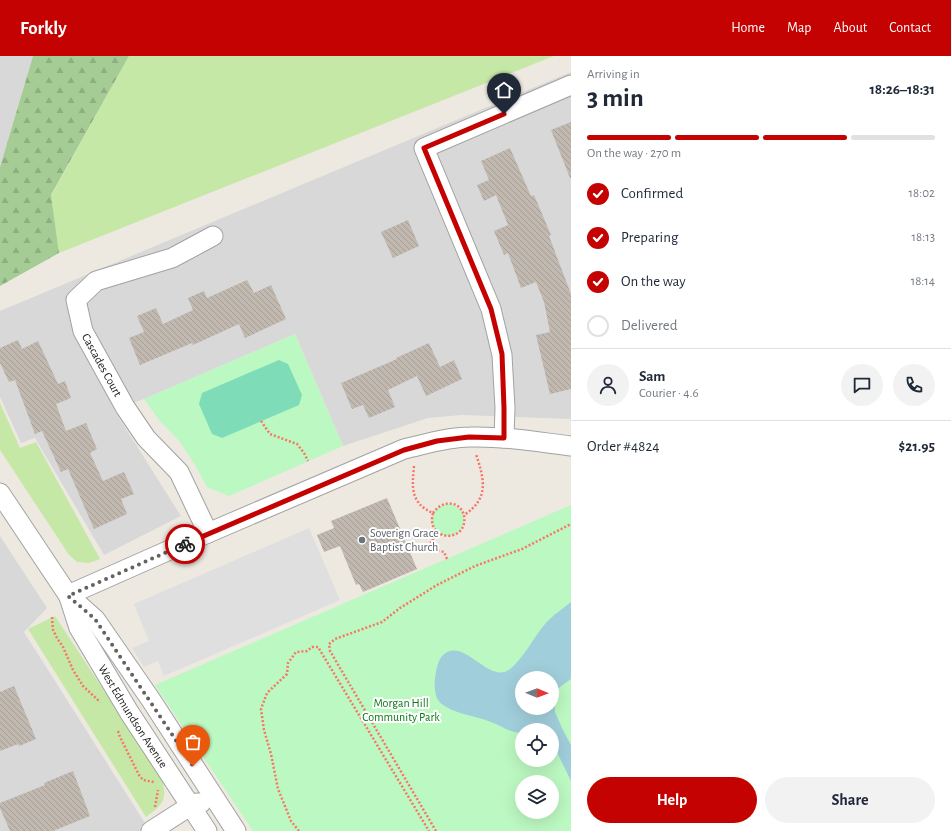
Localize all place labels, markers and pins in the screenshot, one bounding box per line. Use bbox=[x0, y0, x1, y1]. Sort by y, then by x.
pin bbox=[487, 73, 521, 114]
place label: Soverign Grace Baptist Church bbox=[370, 527, 439, 553]
marker: Soverign Grace Baptist Church bbox=[357, 535, 367, 545]
pin bbox=[176, 725, 210, 766]

